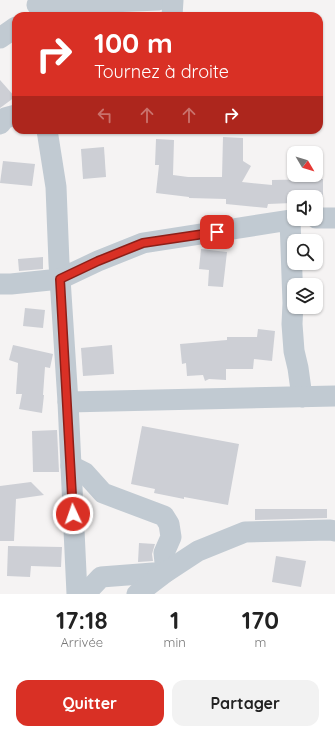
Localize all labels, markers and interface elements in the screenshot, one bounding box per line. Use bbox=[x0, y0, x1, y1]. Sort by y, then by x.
text: 100 m bbox=[94, 25, 173, 60]
icon: right bbox=[28, 28, 80, 80]
text: Tournez à droite bbox=[94, 60, 229, 83]
icon: left bbox=[94, 104, 116, 126]
icon: ahead bbox=[136, 104, 158, 126]
icon: ahead bbox=[178, 104, 200, 126]
icon: right bbox=[220, 104, 242, 126]
north arrow bbox=[287, 146, 323, 182]
map controls bbox=[287, 146, 323, 314]
button: sound bbox=[287, 190, 323, 226]
pin bbox=[200, 215, 234, 249]
icon: arrive bbox=[206, 221, 228, 243]
button: search bbox=[287, 234, 323, 270]
button: layers bbox=[287, 278, 323, 314]
position arrow bbox=[52, 493, 94, 535]
text: 17:18 bbox=[56, 605, 108, 635]
text: 1 bbox=[170, 605, 179, 635]
text: 170 bbox=[242, 605, 279, 635]
text: Arrivée bbox=[60, 634, 103, 650]
text: min bbox=[164, 634, 186, 650]
text: m bbox=[254, 634, 266, 650]
button: Quitter bbox=[16, 680, 164, 726]
button: Partager bbox=[172, 680, 319, 726]

